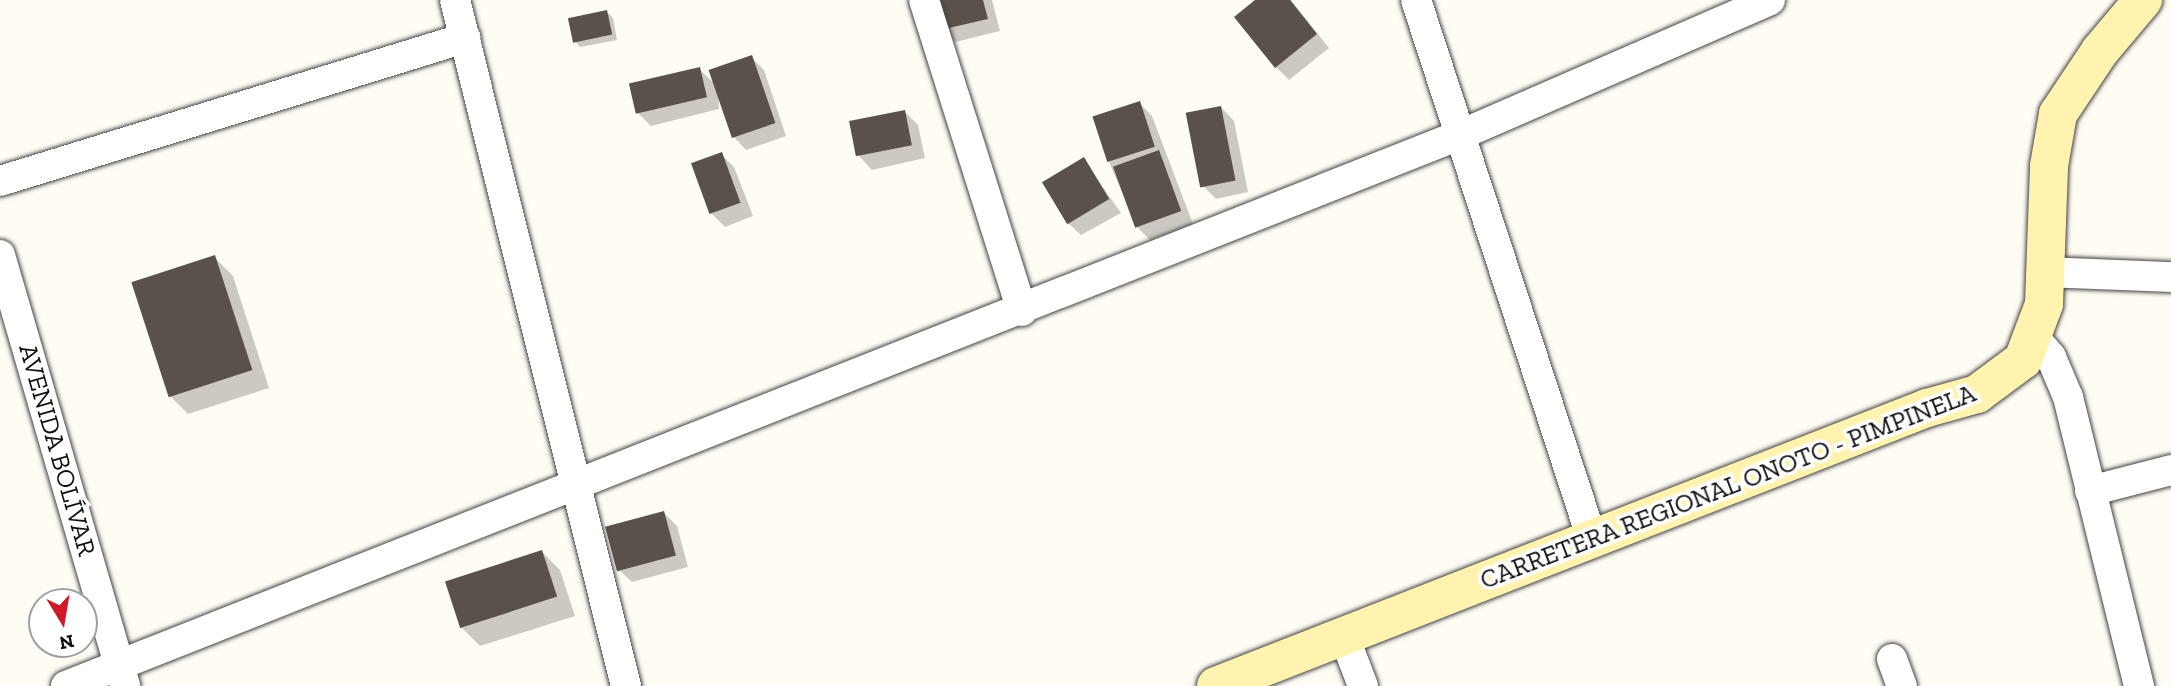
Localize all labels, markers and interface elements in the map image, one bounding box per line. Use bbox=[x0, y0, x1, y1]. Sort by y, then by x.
street label: AVENIDA BOLÍVAR bbox=[12, 340, 102, 560]
street label: CARRETERA REGIONAL ONOTO - PIMPINELA bbox=[1475, 378, 1981, 596]
north arrow bbox=[28, 588, 98, 658]
text: N bbox=[57, 629, 76, 655]

